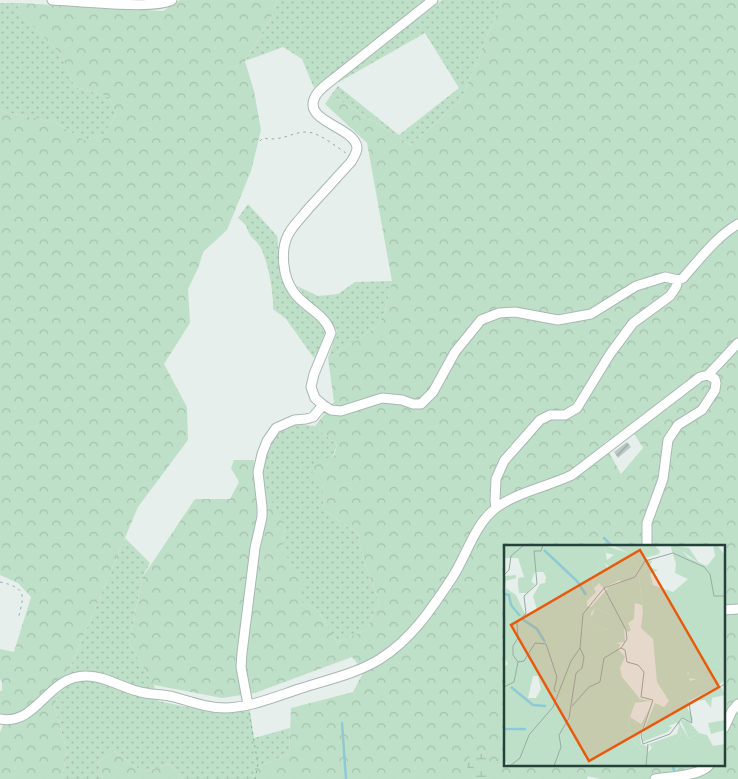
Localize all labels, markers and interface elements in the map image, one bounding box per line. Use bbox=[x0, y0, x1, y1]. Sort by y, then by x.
inset map bbox=[504, 545, 726, 766]

